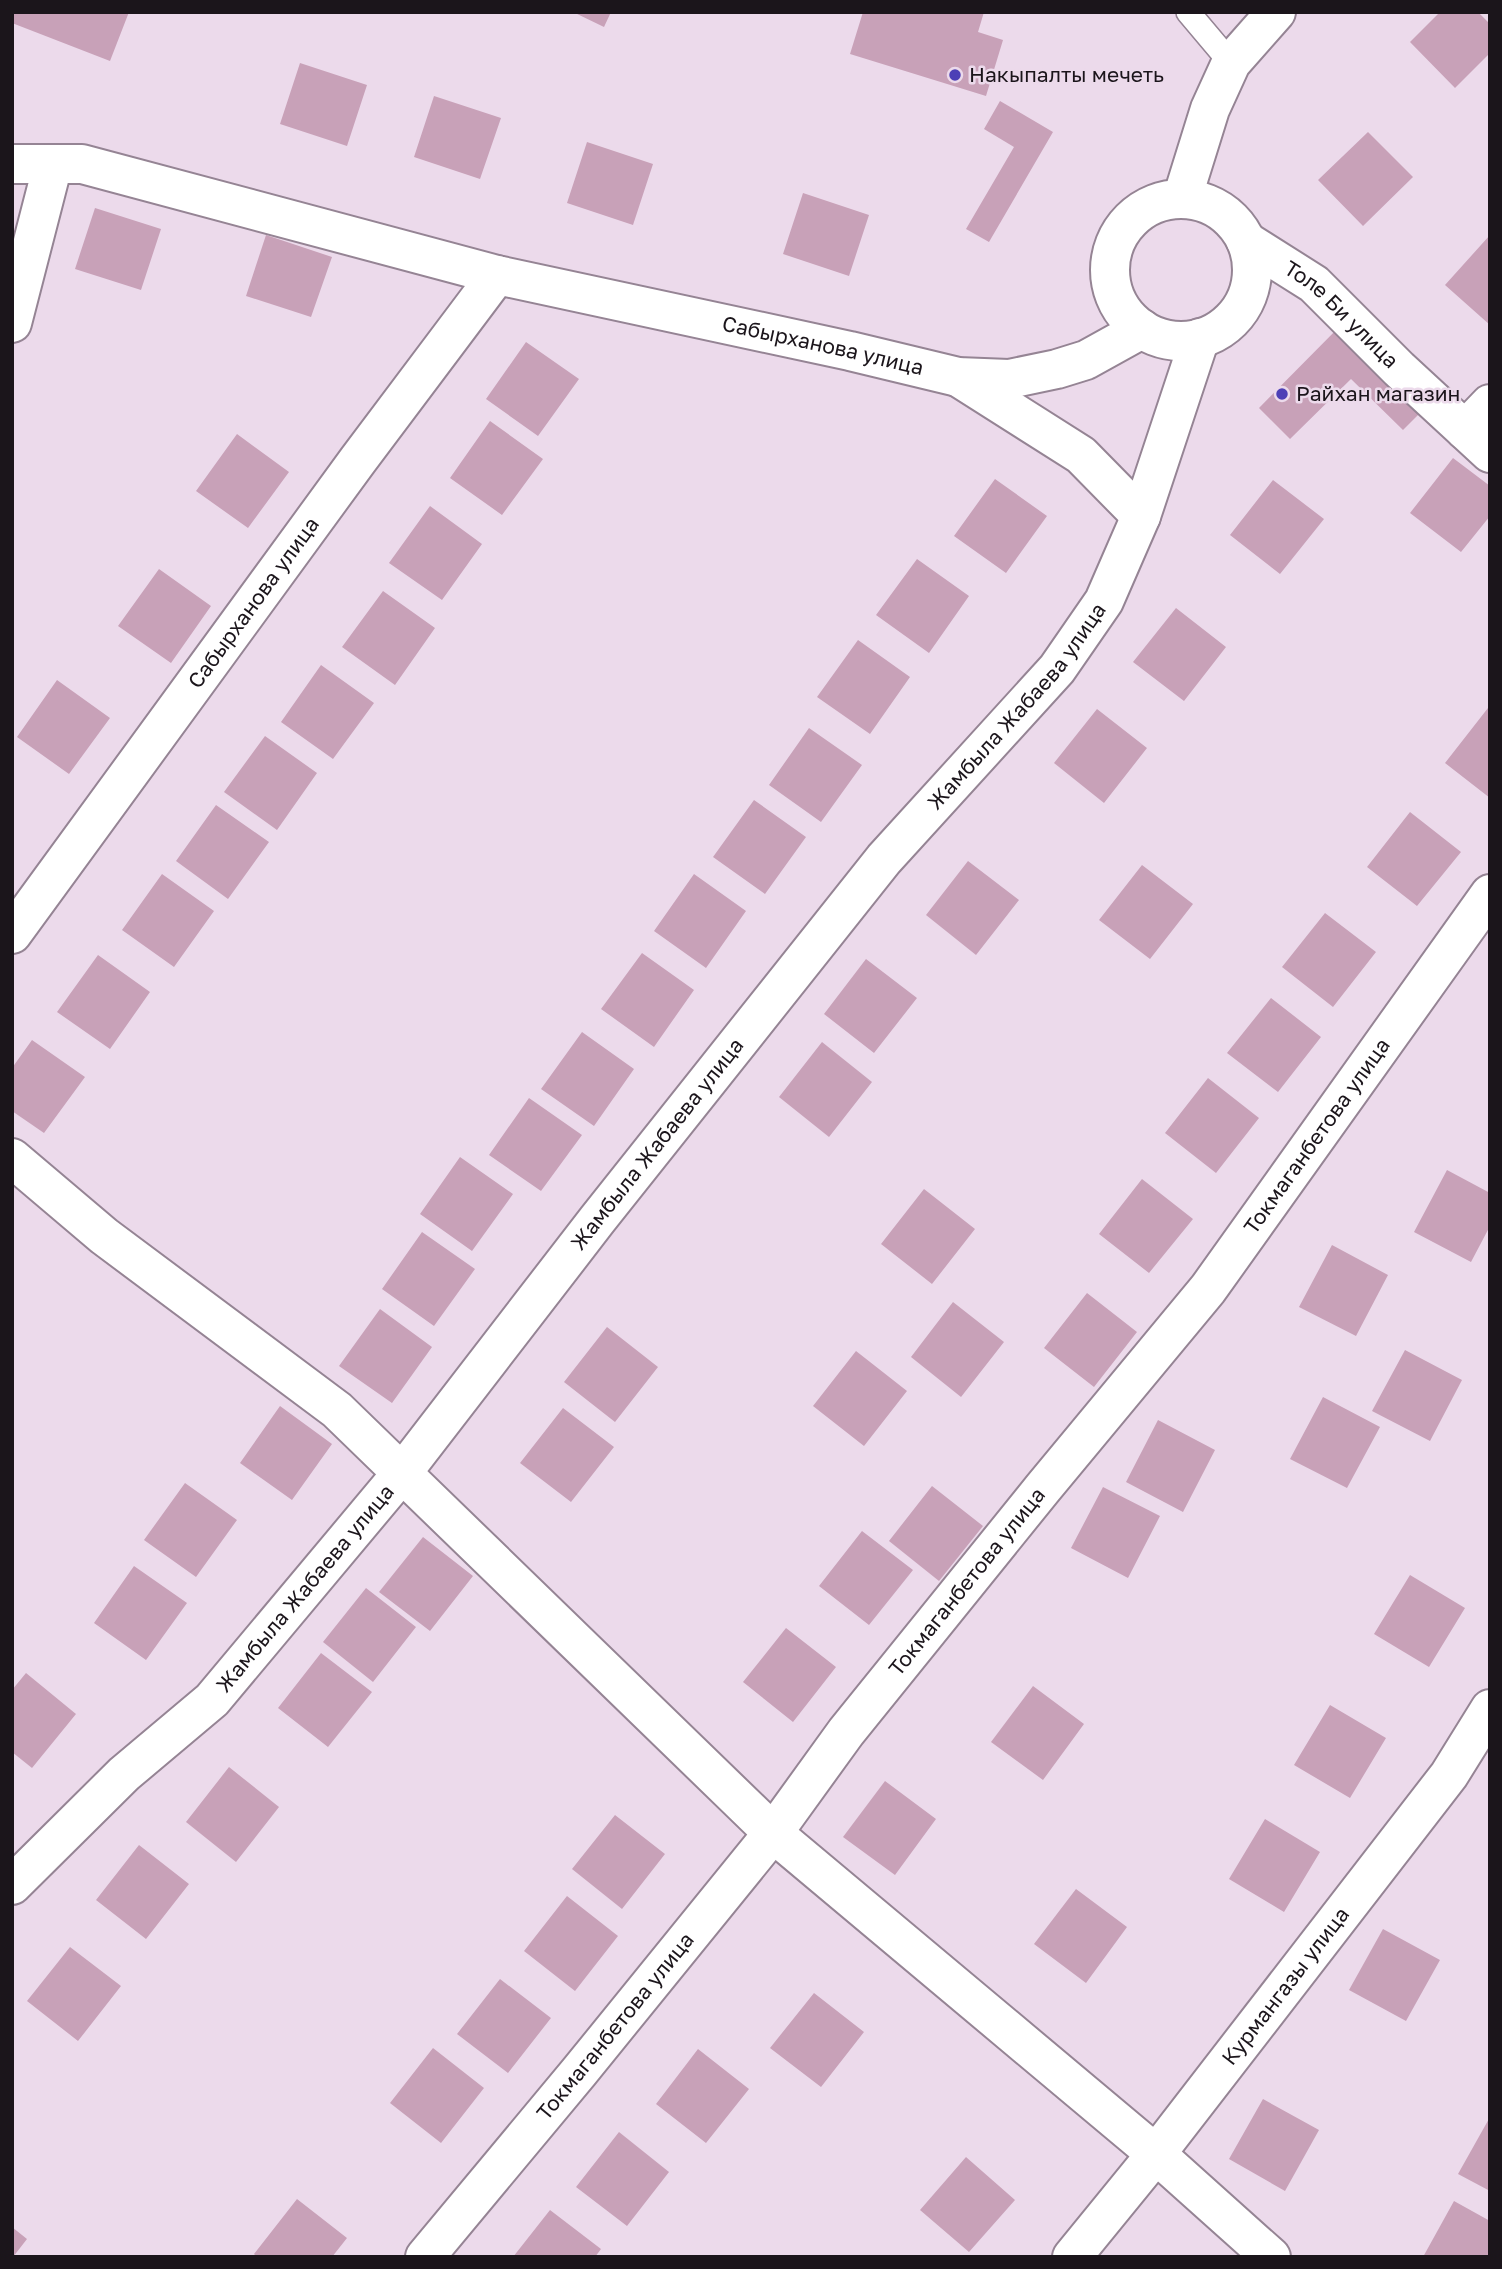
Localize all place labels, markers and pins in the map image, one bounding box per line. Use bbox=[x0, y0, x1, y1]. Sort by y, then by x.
place label: Накыпалты мечеть bbox=[969, 61, 1164, 87]
marker: Накыпалты мечеть bbox=[947, 67, 963, 83]
place label: Райхан магазин bbox=[1296, 380, 1460, 406]
marker: Райхан магазин bbox=[1274, 386, 1290, 402]

